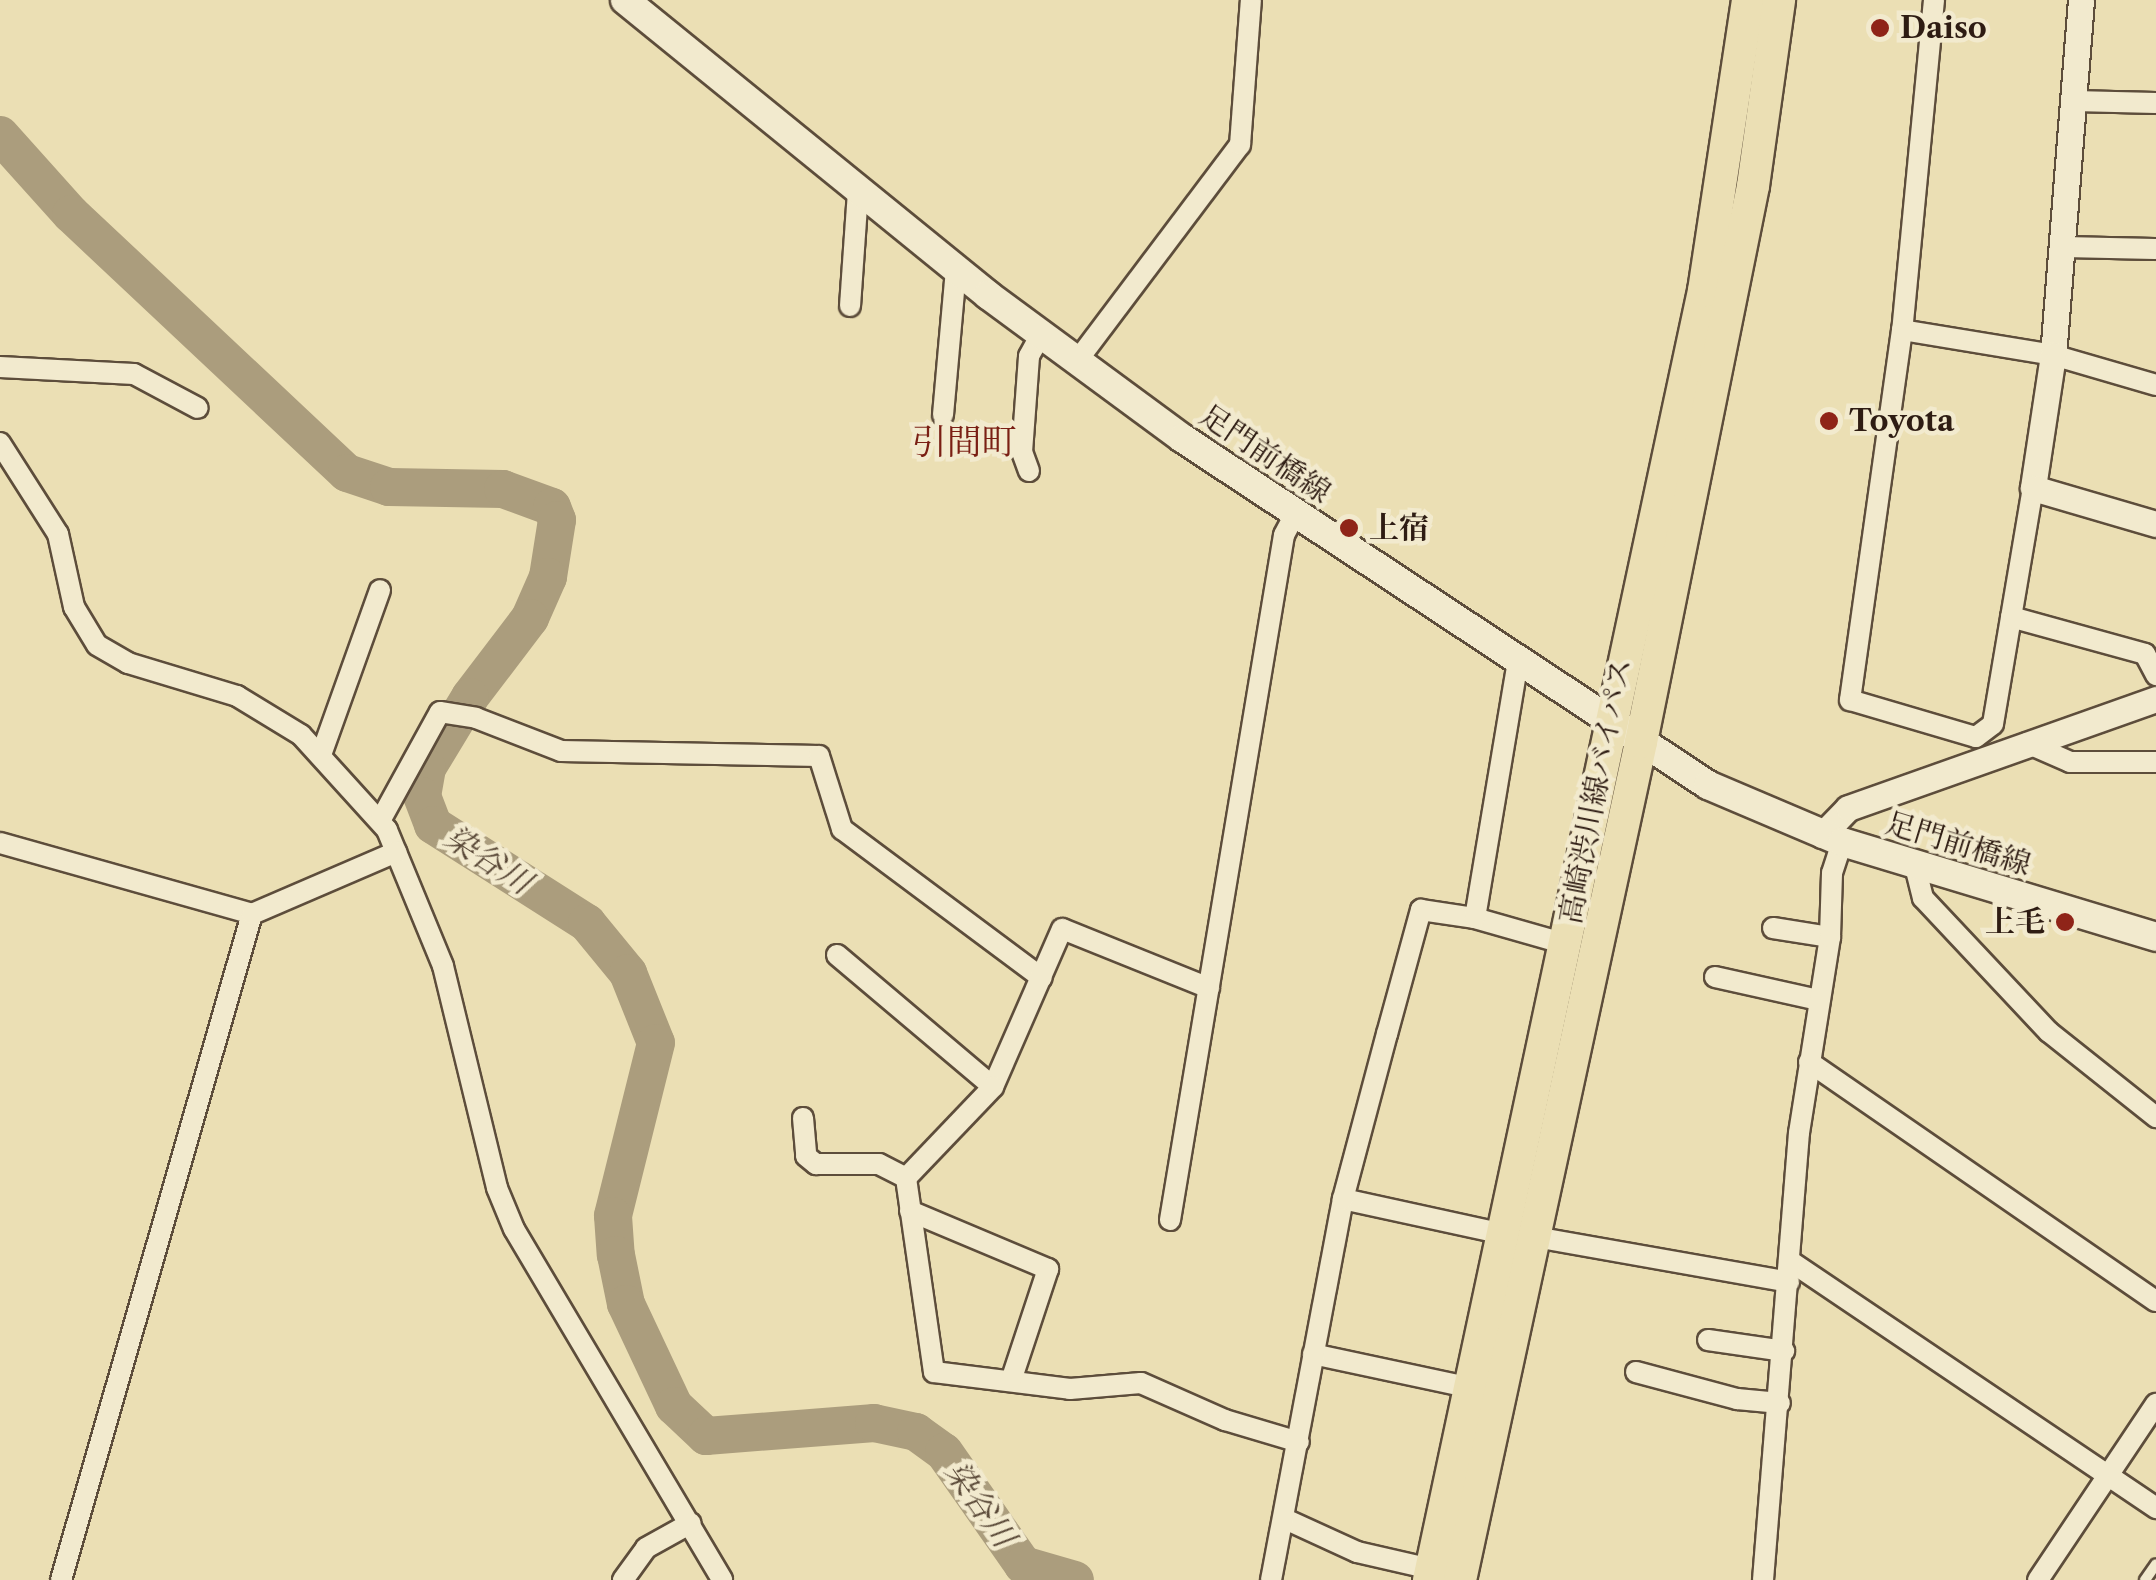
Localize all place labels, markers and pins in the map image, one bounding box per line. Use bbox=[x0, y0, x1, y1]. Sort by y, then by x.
place label: Daiso bbox=[1900, 10, 1987, 46]
marker: Daiso bbox=[1869, 17, 1891, 39]
place label: Toyota bbox=[1849, 403, 1954, 439]
marker: Toyota bbox=[1818, 410, 1840, 432]
place label: 上宿 bbox=[1369, 510, 1429, 546]
marker: 上宿 bbox=[1338, 517, 1360, 539]
place label: 上毛 bbox=[1985, 904, 2045, 940]
marker: 上毛 bbox=[2054, 911, 2076, 933]

